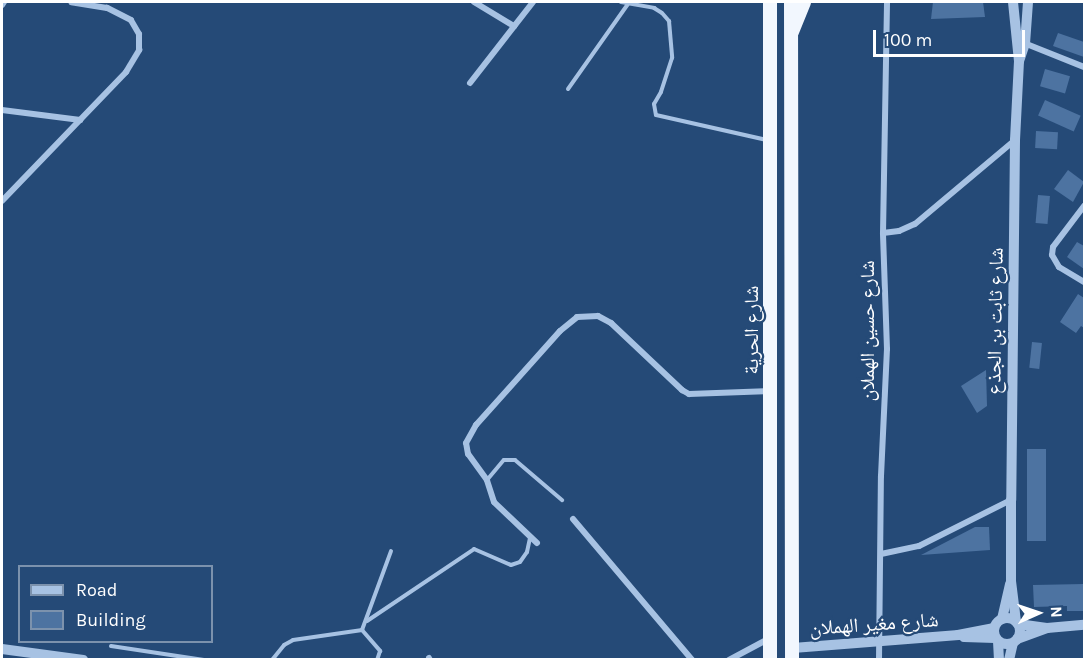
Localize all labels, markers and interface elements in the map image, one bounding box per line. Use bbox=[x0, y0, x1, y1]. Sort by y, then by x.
scale bar bbox=[876, 18, 1028, 56]
text: 100 m bbox=[884, 29, 932, 51]
street label: شارع ثابت بن الجذع bbox=[982, 247, 1008, 395]
street label: شارع حسين الهملان bbox=[855, 260, 879, 402]
street label: شارع الحرية bbox=[739, 285, 763, 375]
legend bbox=[18, 565, 213, 643]
text: Road bbox=[76, 579, 117, 601]
north arrow bbox=[1008, 583, 1068, 643]
text: N bbox=[1047, 606, 1066, 618]
street label: شارع مغير الهملان bbox=[809, 608, 939, 640]
text: Building bbox=[76, 609, 146, 631]

